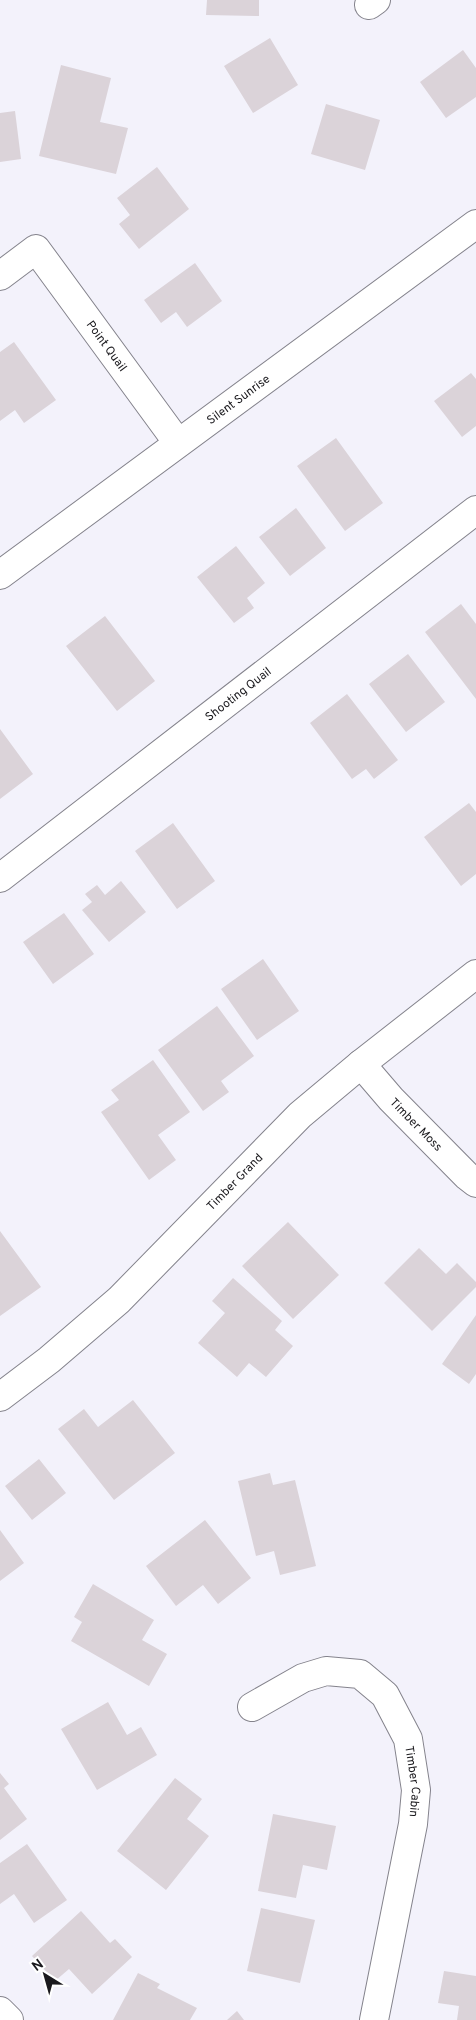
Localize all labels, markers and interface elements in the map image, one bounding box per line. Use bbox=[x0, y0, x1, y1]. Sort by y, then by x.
street label: Point Quail bbox=[82, 318, 130, 375]
street label: Silent Sunrise bbox=[204, 372, 274, 429]
street label: Shooting Quail bbox=[202, 664, 275, 725]
street label: Timber Moss bbox=[386, 1095, 445, 1155]
street label: Timber Grand bbox=[204, 1150, 267, 1215]
street label: Timber Cabin bbox=[400, 1745, 423, 1818]
north arrow bbox=[20, 1950, 70, 2000]
text: N bbox=[29, 1956, 47, 1976]

